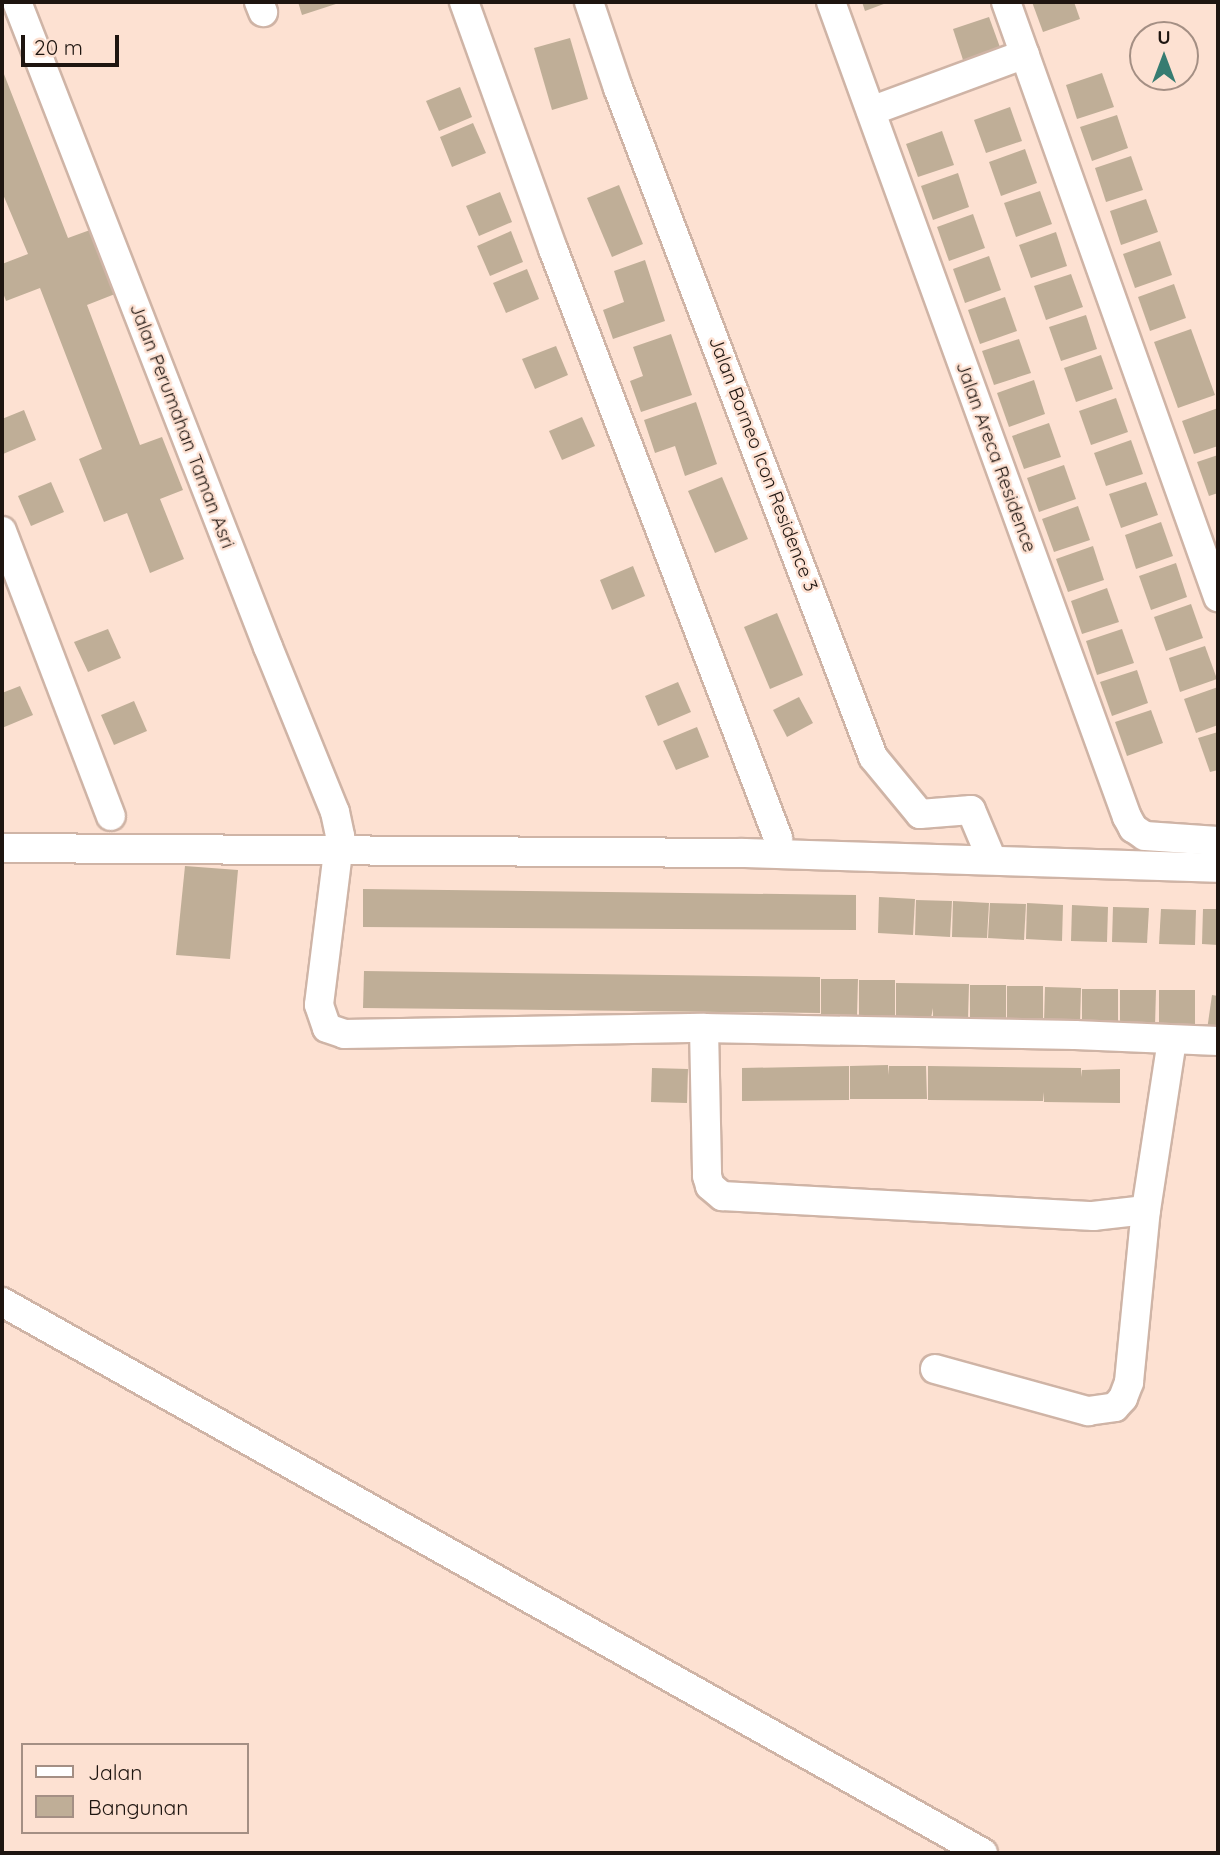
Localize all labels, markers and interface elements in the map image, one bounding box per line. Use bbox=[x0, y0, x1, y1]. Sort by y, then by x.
scale bar bbox=[24, 21, 122, 65]
north arrow bbox=[1129, 21, 1199, 91]
text: U bbox=[1157, 25, 1171, 49]
text: 20 m bbox=[34, 34, 83, 60]
street label: Jalan Perumahan Taman Asri bbox=[125, 300, 239, 552]
street label: Jalan Borneo Icon Residence 3 bbox=[704, 333, 822, 595]
street label: Jalan Areca Residence bbox=[951, 359, 1041, 555]
legend bbox=[21, 1743, 248, 1834]
text: Jalan bbox=[88, 1759, 142, 1785]
text: Bangunan bbox=[88, 1794, 188, 1820]

